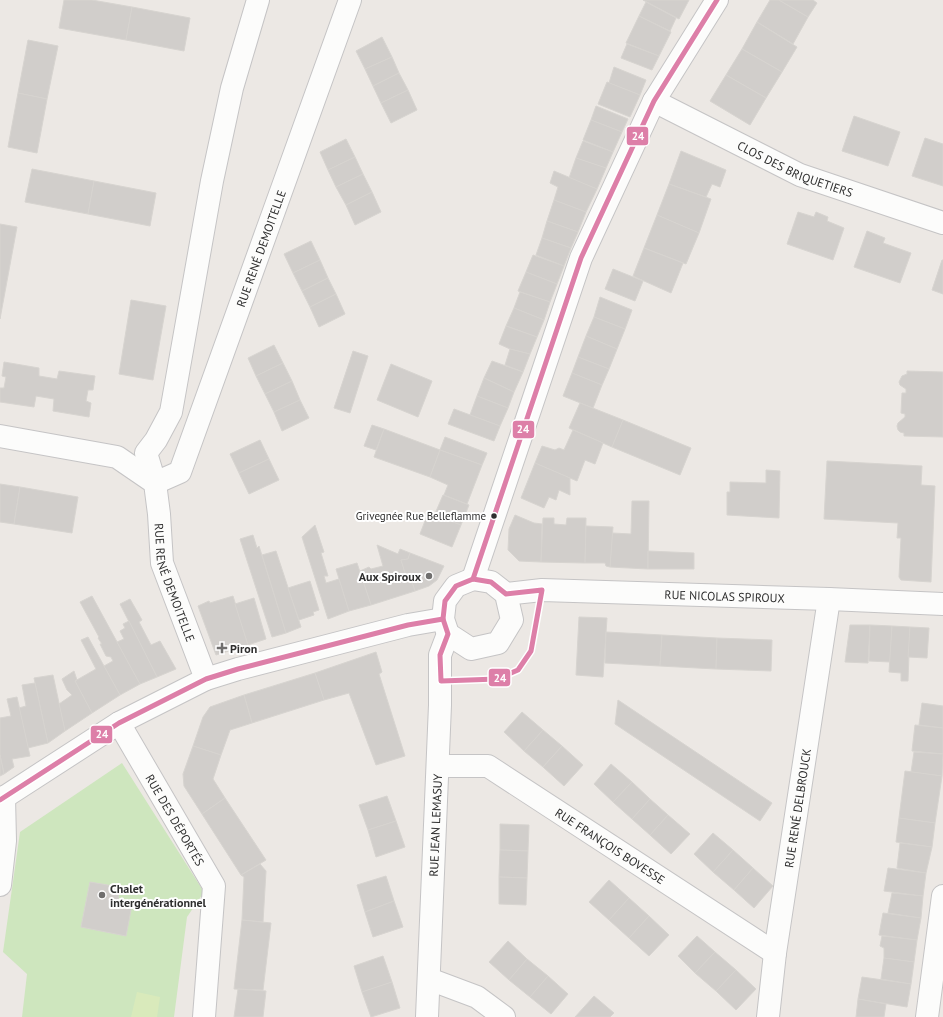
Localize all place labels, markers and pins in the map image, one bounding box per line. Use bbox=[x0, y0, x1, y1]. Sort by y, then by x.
place label: Grivegnée Rue Belleflamme bbox=[356, 509, 486, 523]
marker: Grivegnée Rue Belleflamme bbox=[489, 511, 499, 521]
place label: Aux Spiroux bbox=[359, 569, 422, 584]
marker: Aux Spiroux bbox=[424, 571, 434, 581]
place label: Piron bbox=[230, 641, 257, 656]
marker: Piron bbox=[217, 643, 227, 653]
place label: Chalet intergénérationnel bbox=[110, 881, 207, 910]
marker: Chalet intergénérationnel bbox=[97, 890, 107, 900]

